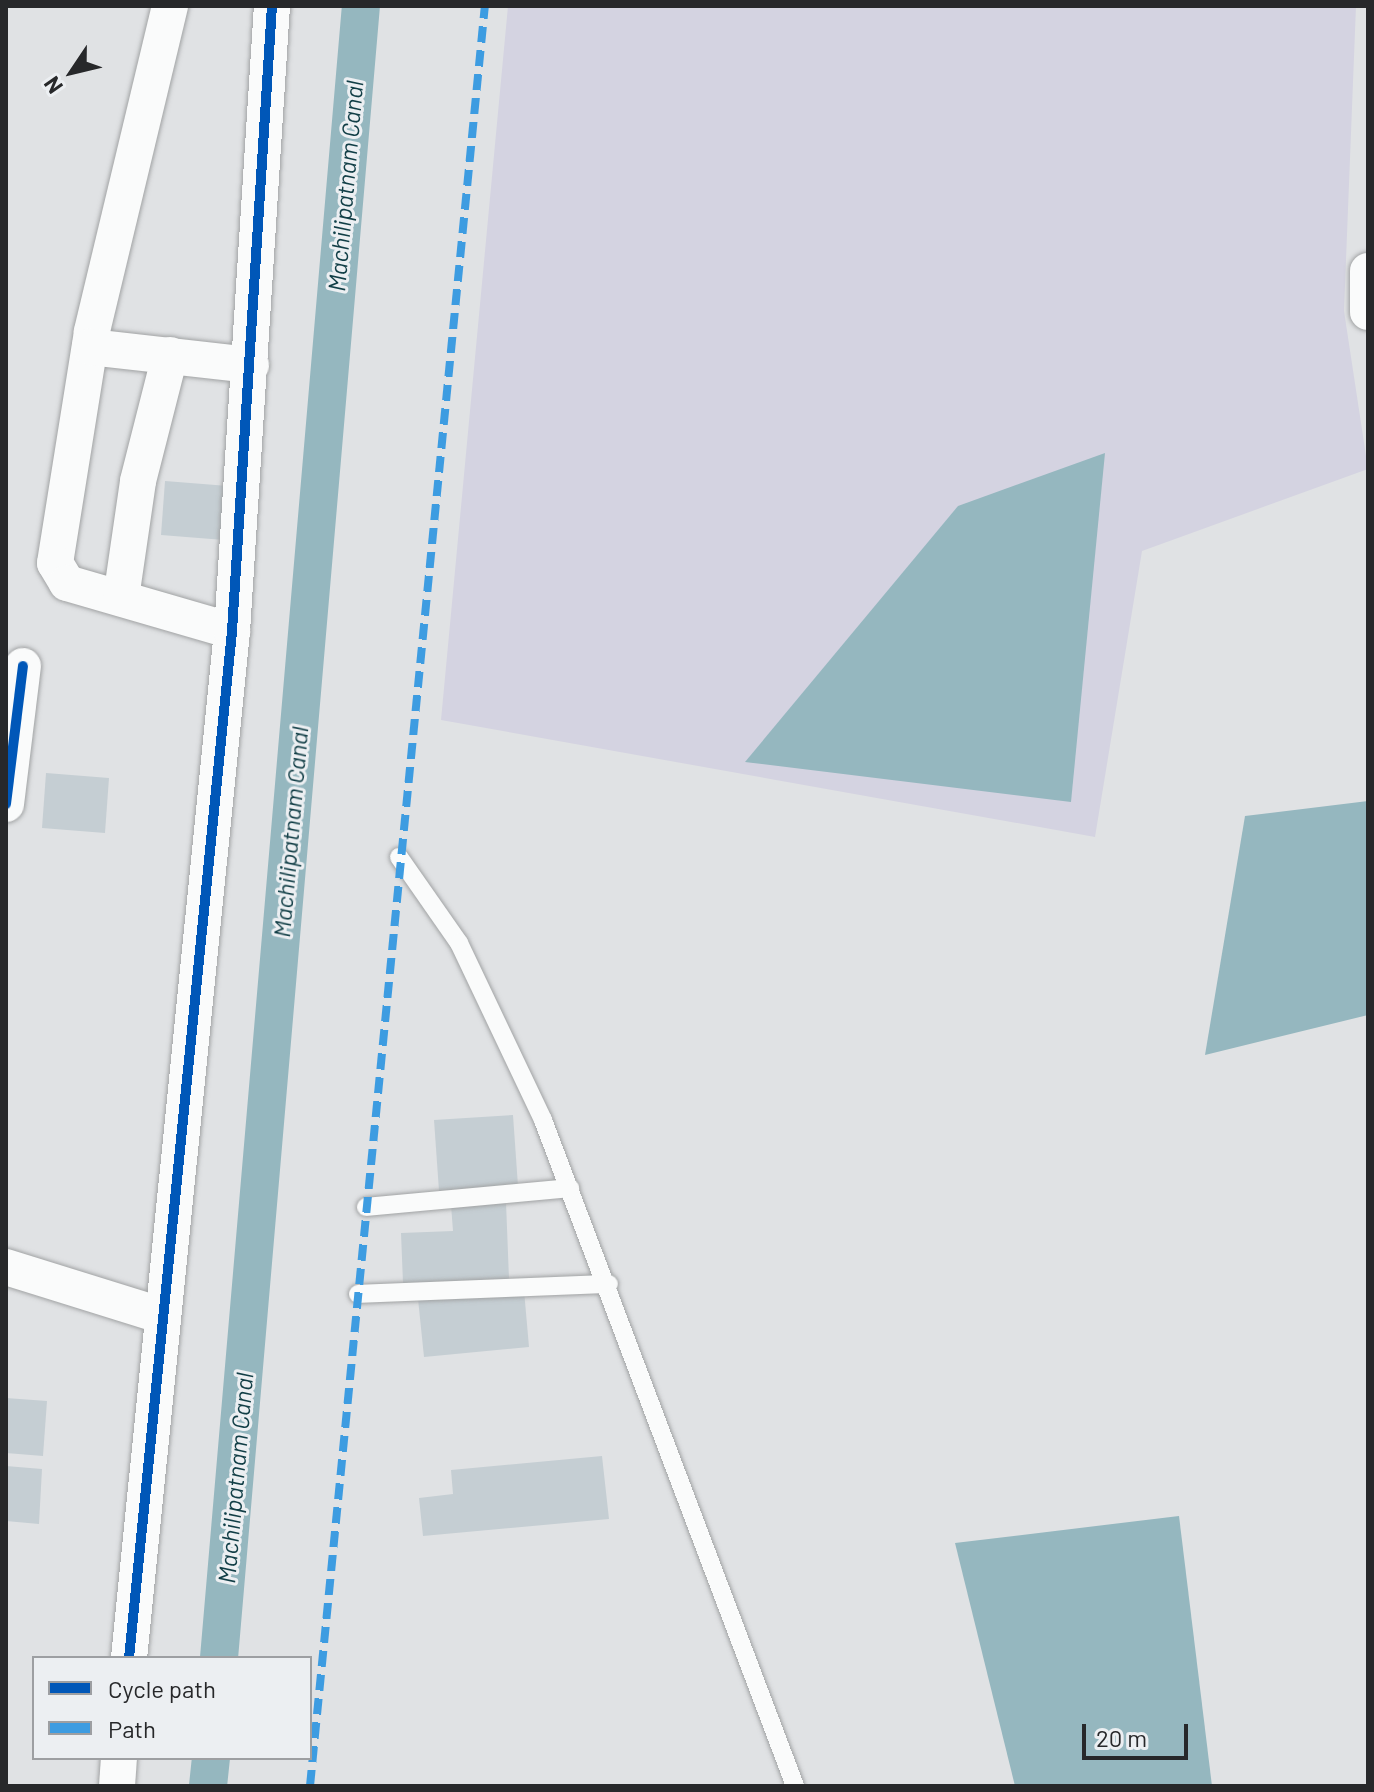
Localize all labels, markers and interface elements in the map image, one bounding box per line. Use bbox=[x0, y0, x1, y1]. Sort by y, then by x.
north arrow bbox=[32, 32, 112, 112]
text: N bbox=[37, 72, 67, 99]
water label: Machilipatnam Canal bbox=[321, 79, 369, 293]
water label: Machilipatnam Canal bbox=[266, 725, 314, 939]
water label: Machilipatnam Canal bbox=[211, 1371, 259, 1585]
legend bbox=[32, 1656, 312, 1760]
text: Cycle path bbox=[108, 1674, 216, 1703]
scale bar bbox=[1086, 1708, 1192, 1758]
text: Path bbox=[108, 1714, 156, 1743]
text: 20 m bbox=[1096, 1723, 1147, 1752]

